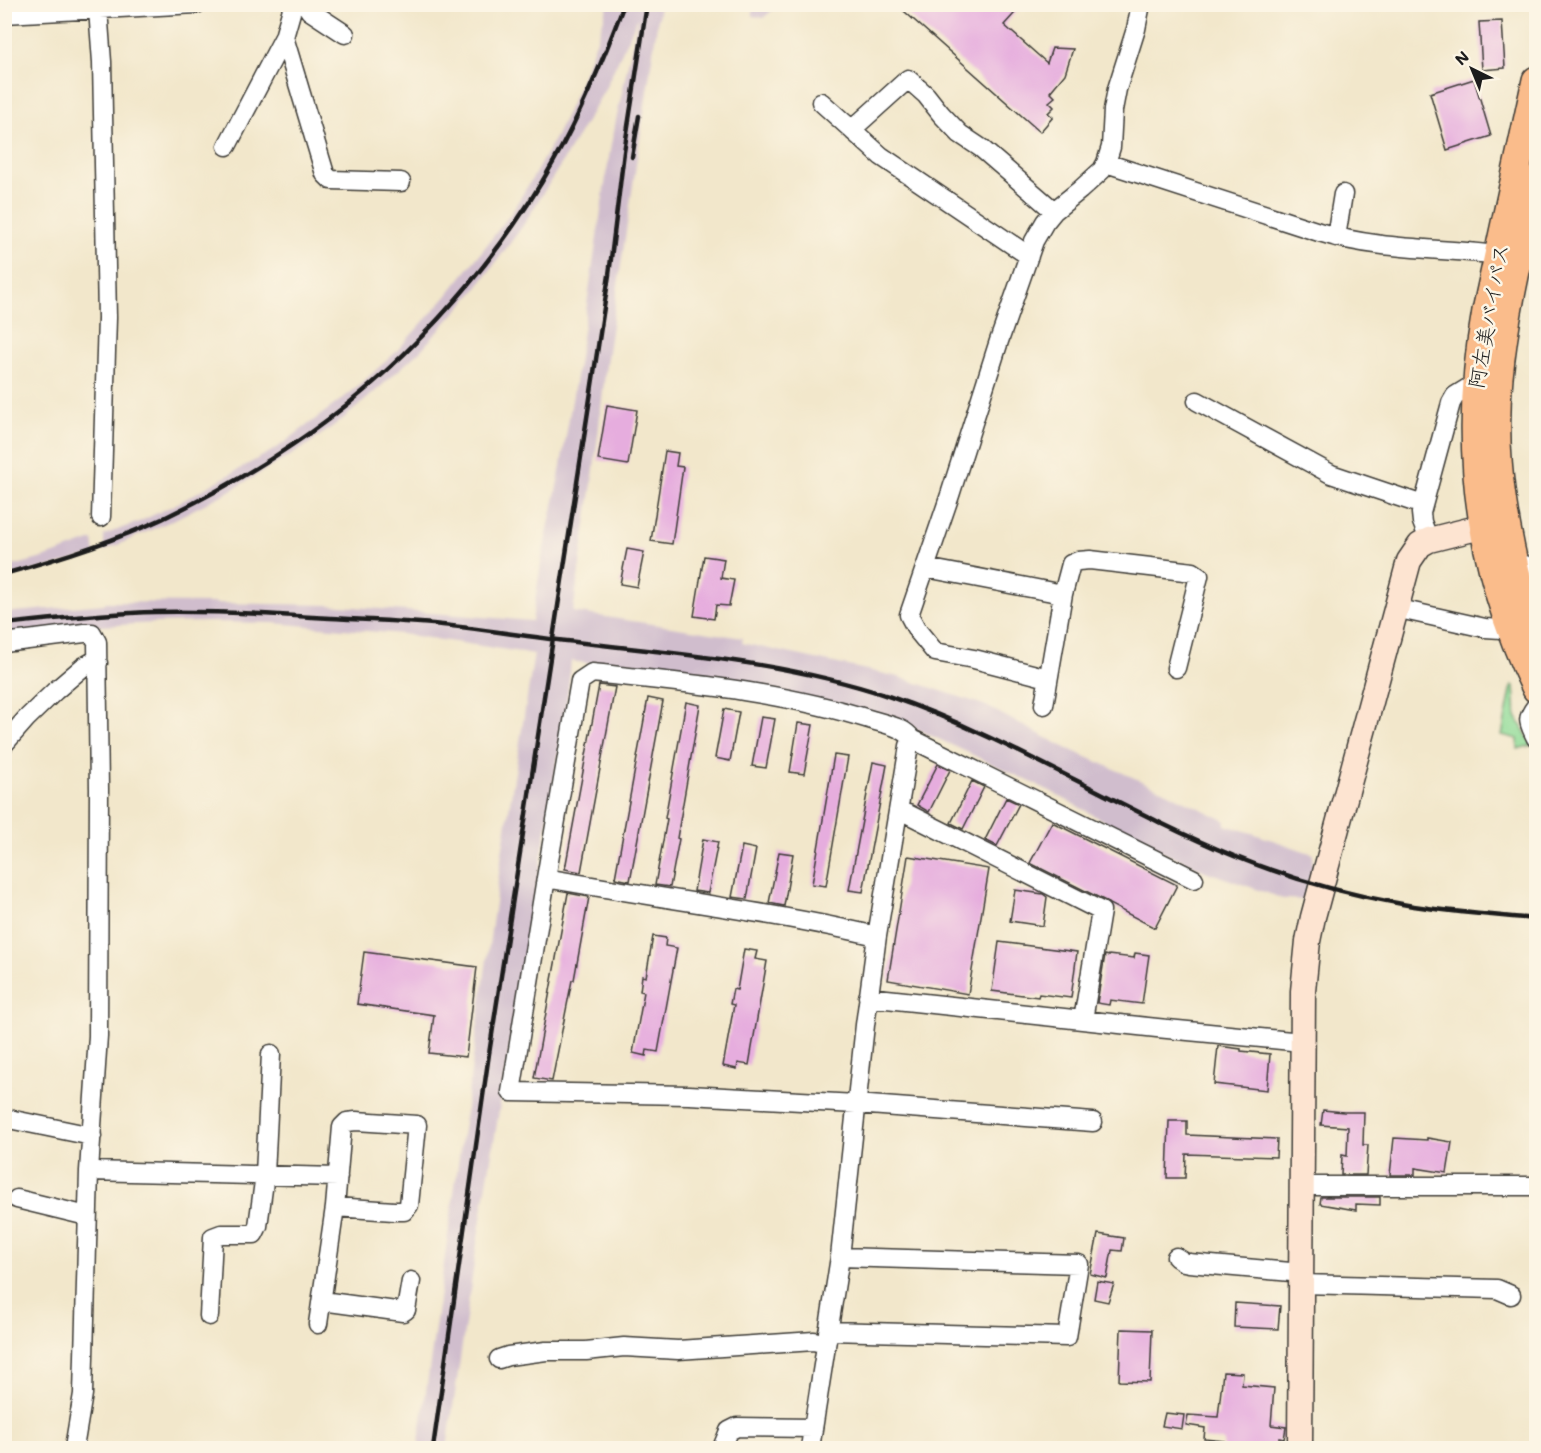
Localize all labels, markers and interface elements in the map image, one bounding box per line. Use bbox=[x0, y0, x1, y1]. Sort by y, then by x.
north arrow bbox=[1442, 39, 1502, 99]
text: N bbox=[1450, 46, 1473, 69]
street label: 阿左美バイパス bbox=[1462, 241, 1514, 390]

